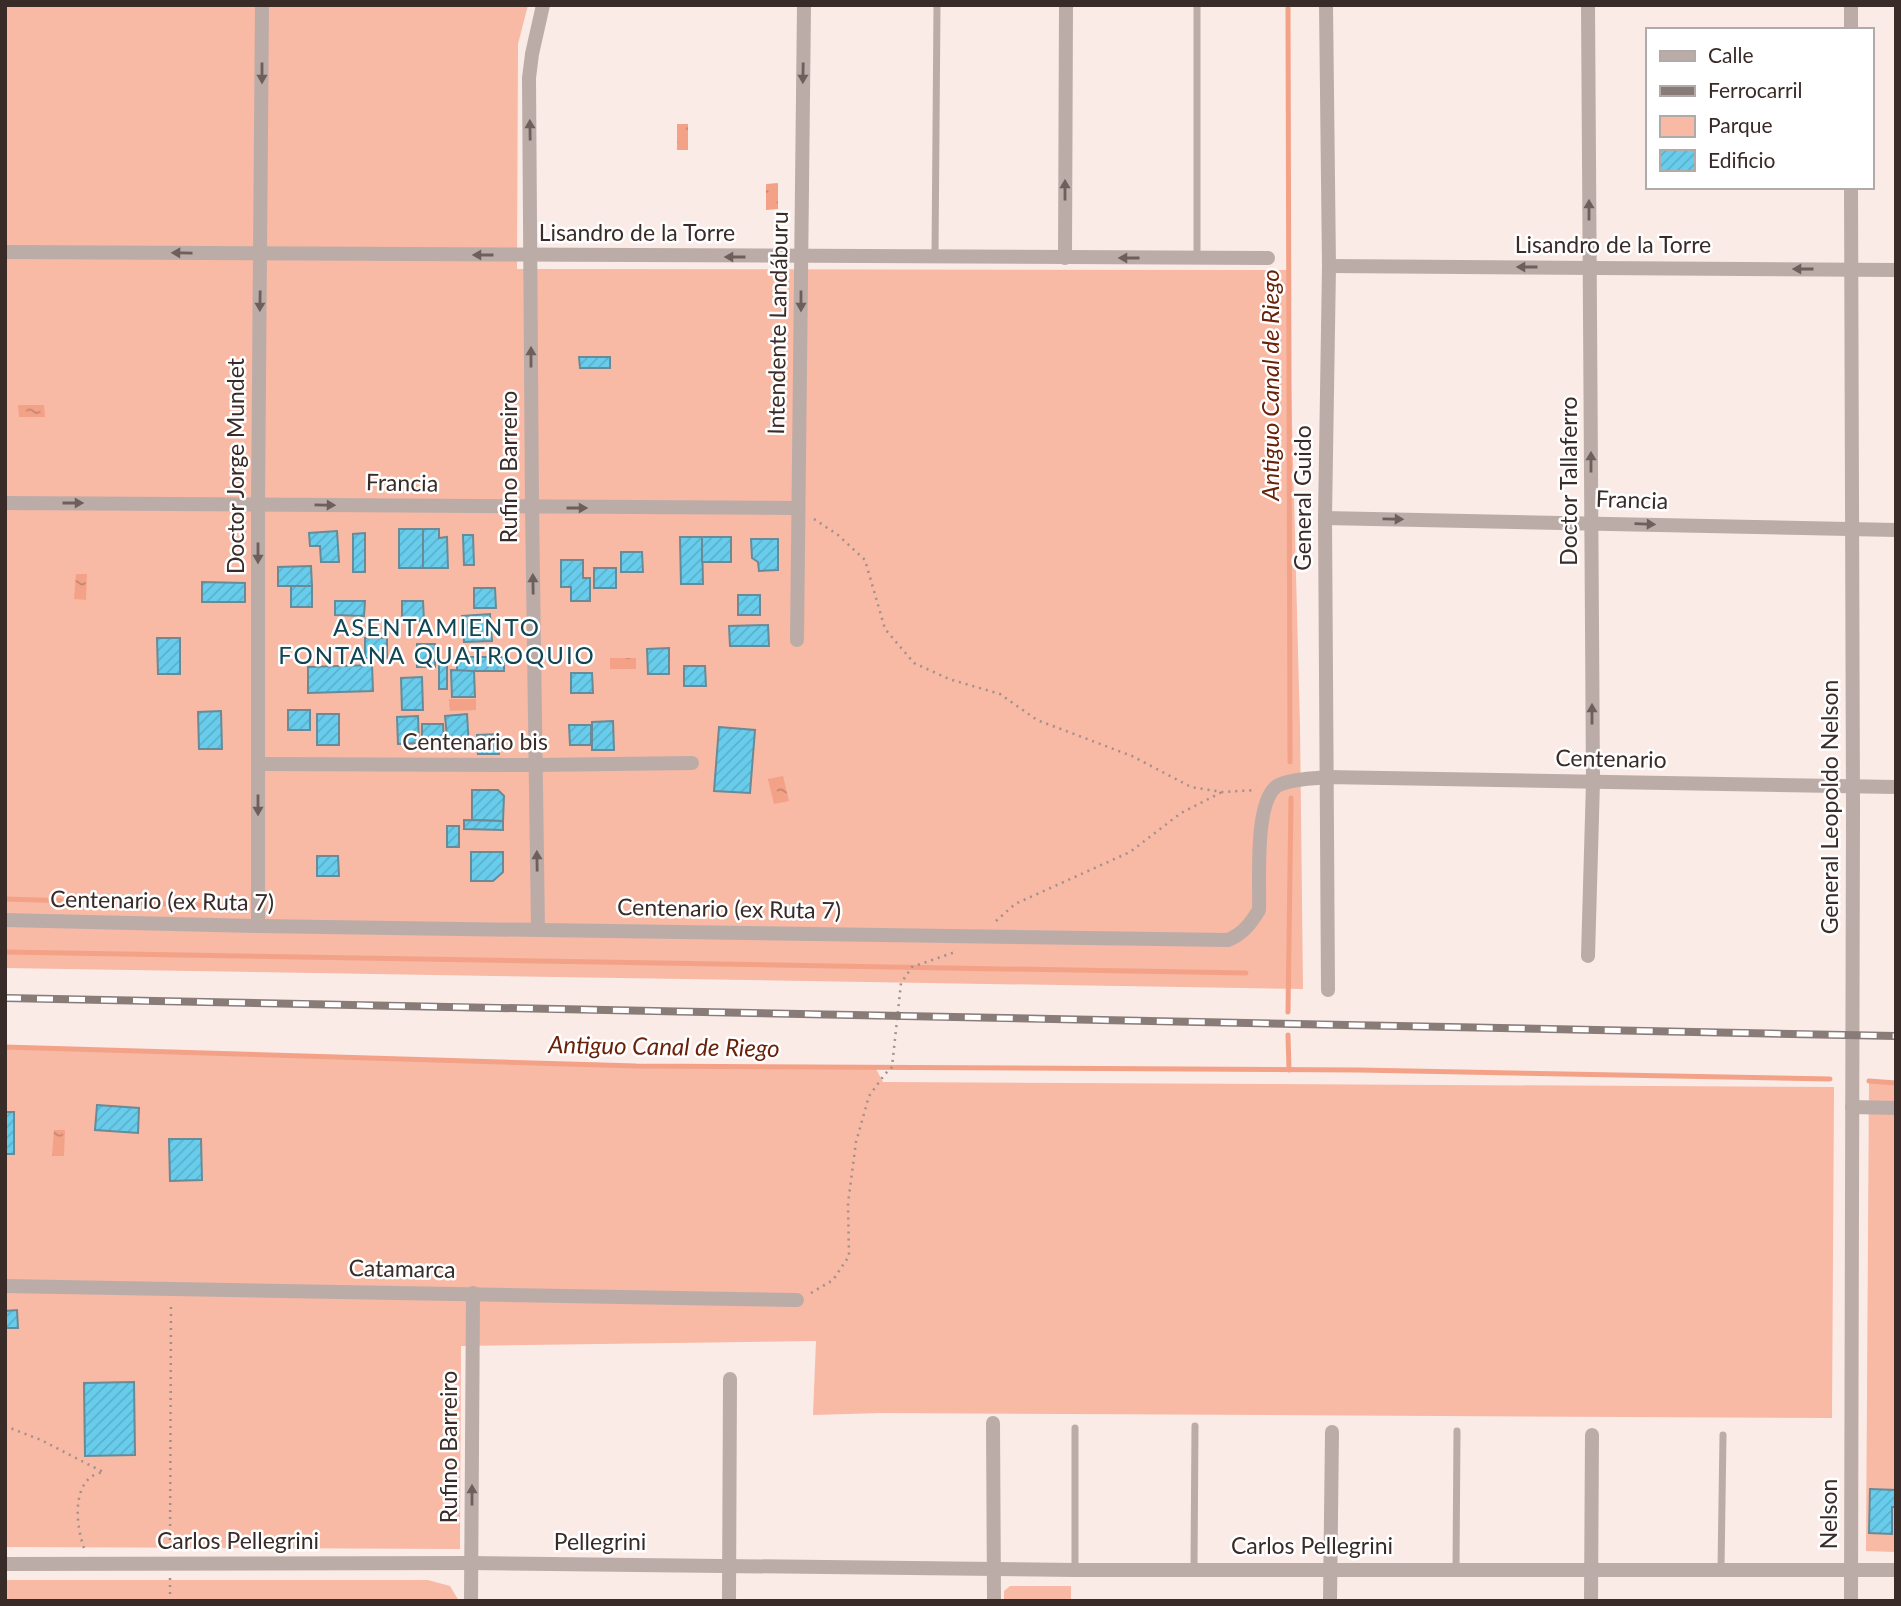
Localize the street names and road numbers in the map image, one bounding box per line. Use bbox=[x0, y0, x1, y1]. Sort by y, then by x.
street label: Intendente Landáburu bbox=[761, 211, 793, 435]
street label: Lisandro de la Torre bbox=[539, 218, 735, 246]
street label: Lisandro de la Torre bbox=[1515, 230, 1711, 258]
street label: Doctor Jorge Mundet bbox=[221, 357, 249, 574]
street label: Rufino Barreiro bbox=[494, 391, 522, 543]
street label: Doctor Tallaferro bbox=[1554, 396, 1582, 566]
street label: General Guido bbox=[1288, 425, 1316, 571]
street label: Francia bbox=[366, 467, 438, 497]
street label: Francia bbox=[1595, 484, 1669, 514]
street label: General Leopoldo Nelson bbox=[1815, 680, 1843, 934]
street label: Centenario bis bbox=[402, 727, 548, 755]
street label: Centenario bbox=[1555, 743, 1667, 773]
street label: Centenario (ex Ruta 7) bbox=[50, 884, 274, 916]
street label: Centenario (ex Ruta 7) bbox=[617, 892, 841, 924]
street label: Catamarca bbox=[348, 1253, 456, 1283]
street label: Rufino Barreiro bbox=[434, 1371, 462, 1523]
street label: Nelson bbox=[1814, 1479, 1842, 1549]
street label: Carlos Pellegrini bbox=[157, 1526, 319, 1554]
street label: Pellegrini bbox=[554, 1527, 646, 1555]
street label: Carlos Pellegrini bbox=[1231, 1531, 1393, 1559]

